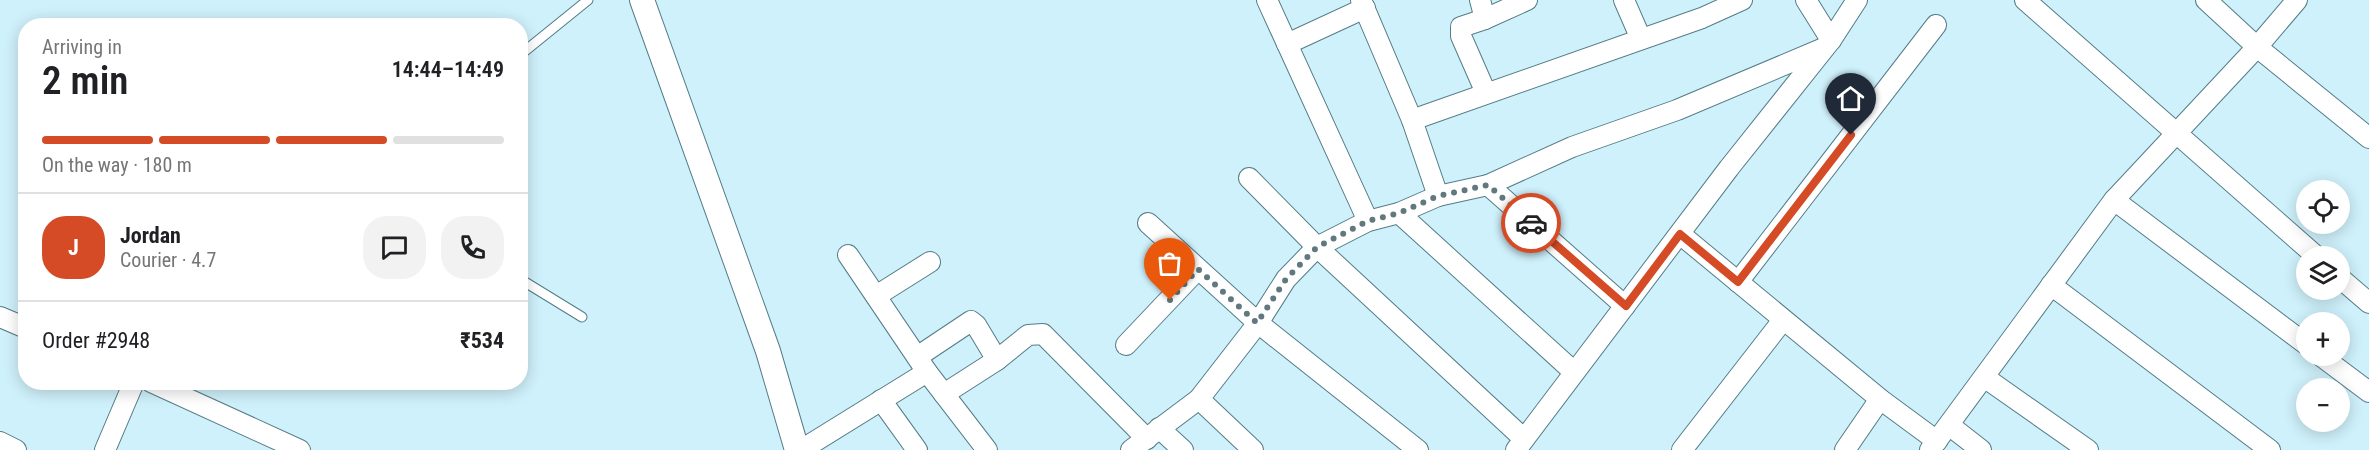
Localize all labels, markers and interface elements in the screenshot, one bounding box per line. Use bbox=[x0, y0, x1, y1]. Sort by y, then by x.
text: Arriving in bbox=[42, 35, 122, 59]
text: 14:44–14:49 bbox=[392, 57, 504, 82]
text: 2 min bbox=[42, 58, 128, 104]
pin bbox=[1825, 73, 1876, 135]
icon: home bbox=[1834, 82, 1867, 115]
text: On the way · 180 m bbox=[42, 153, 192, 177]
map controls bbox=[2296, 180, 2350, 432]
button: locate bbox=[2296, 180, 2350, 234]
courier bbox=[1501, 193, 1561, 253]
icon: car bbox=[1515, 207, 1548, 240]
button: chat bbox=[363, 216, 426, 279]
button: phone bbox=[441, 216, 504, 279]
text: Jordan bbox=[120, 223, 181, 248]
text: J bbox=[68, 235, 79, 260]
pin bbox=[1144, 238, 1195, 300]
button: layers bbox=[2296, 246, 2350, 300]
icon: bag bbox=[1153, 247, 1186, 280]
text: Courier · 4.7 bbox=[120, 248, 216, 272]
button: + bbox=[2296, 312, 2350, 366]
text: Order #2948 bbox=[42, 328, 150, 353]
text: ₹534 bbox=[460, 328, 504, 353]
button: − bbox=[2296, 378, 2350, 432]

